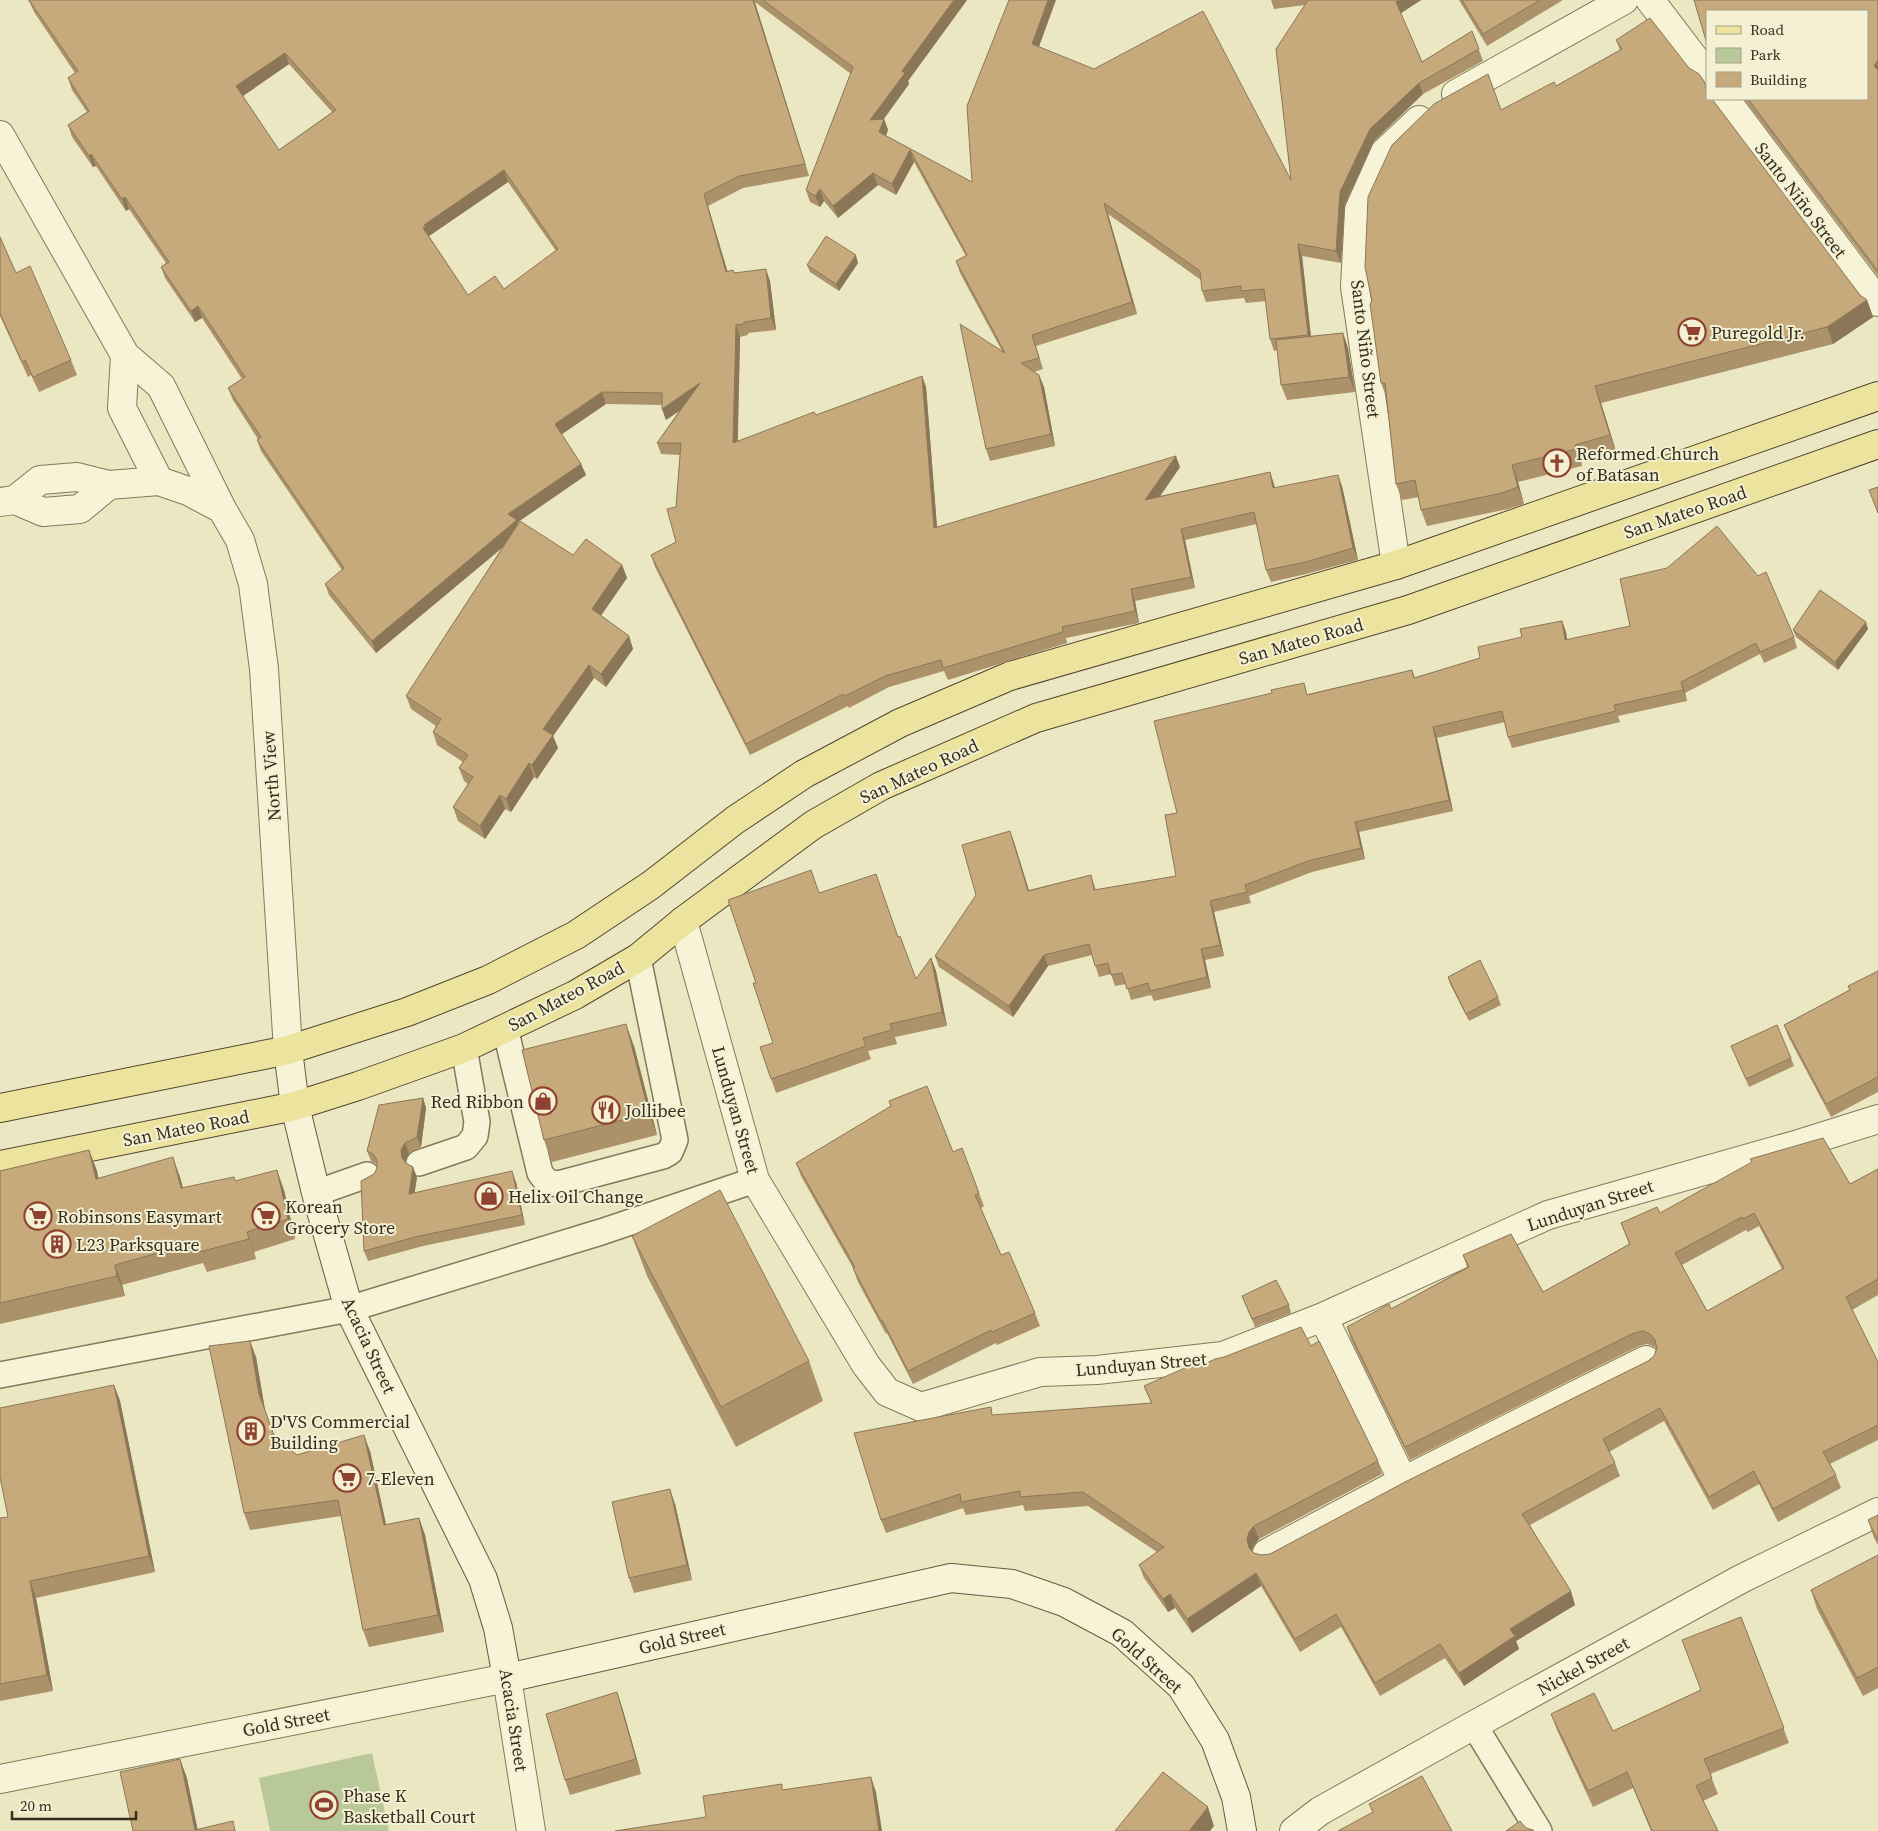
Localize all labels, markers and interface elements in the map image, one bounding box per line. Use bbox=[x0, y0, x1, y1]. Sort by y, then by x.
legend bbox=[1706, 10, 1868, 100]
text: Road bbox=[1750, 19, 1784, 40]
text: Park bbox=[1750, 44, 1782, 65]
text: Building bbox=[1750, 69, 1807, 90]
street label: Santo Niño Street bbox=[1749, 137, 1853, 263]
street label: Santo Niño Street bbox=[1345, 278, 1387, 420]
supermarket icon: Puregold Jr. bbox=[1677, 317, 1707, 347]
place label: Puregold Jr. bbox=[1711, 320, 1805, 345]
place label: Reformed Church of Batasan bbox=[1576, 441, 1720, 487]
church icon: Reformed Church of Batasan bbox=[1542, 448, 1572, 478]
street label: San Mateo Road bbox=[1620, 479, 1750, 545]
street label: San Mateo Road bbox=[1236, 611, 1366, 671]
street label: North View bbox=[255, 730, 287, 822]
street label: San Mateo Road bbox=[856, 733, 982, 809]
street label: San Mateo Road bbox=[503, 955, 629, 1037]
street label: Lunduyan Street bbox=[706, 1043, 766, 1177]
shop icon: Red Ribbon bbox=[528, 1086, 558, 1116]
place label: Red Ribbon bbox=[430, 1089, 524, 1114]
restaurant icon: Jollibee bbox=[591, 1095, 621, 1125]
place label: Jollibee bbox=[624, 1098, 686, 1123]
street label: San Mateo Road bbox=[121, 1103, 251, 1153]
street label: Lunduyan Street bbox=[1524, 1173, 1657, 1237]
shop icon: Helix Oil Change bbox=[474, 1181, 504, 1211]
place label: Helix Oil Change bbox=[508, 1184, 643, 1209]
place label: Korean Grocery Store bbox=[285, 1194, 395, 1240]
supermarket icon: Robinsons Easymart bbox=[23, 1201, 53, 1231]
supermarket icon: Korean Grocery Store bbox=[251, 1201, 281, 1231]
place label: Robinsons Easymart bbox=[57, 1204, 222, 1229]
building icon: L23 Parksquare bbox=[42, 1229, 72, 1259]
place label: L23 Parksquare bbox=[76, 1232, 200, 1257]
street label: Acacia Street bbox=[336, 1293, 402, 1397]
street label: Lunduyan Street bbox=[1074, 1346, 1208, 1382]
place label: D'VS Commercial Building bbox=[270, 1409, 410, 1455]
building icon: D'VS Commercial Building bbox=[236, 1416, 266, 1446]
supermarket icon: 7-Eleven bbox=[332, 1463, 362, 1493]
place label: 7-Eleven bbox=[366, 1466, 435, 1491]
street label: Gold Street bbox=[636, 1616, 728, 1660]
street label: Gold Street bbox=[1106, 1621, 1188, 1699]
street label: Nickel Street bbox=[1532, 1630, 1634, 1702]
street label: Acacia Street bbox=[494, 1667, 534, 1773]
street label: Gold Street bbox=[240, 1701, 332, 1743]
place label: Phase K Basketball Court bbox=[343, 1783, 476, 1829]
scale bar bbox=[12, 1788, 136, 1820]
sports icon: Phase K Basketball Court bbox=[309, 1790, 339, 1820]
text: 20 m bbox=[20, 1795, 52, 1816]

